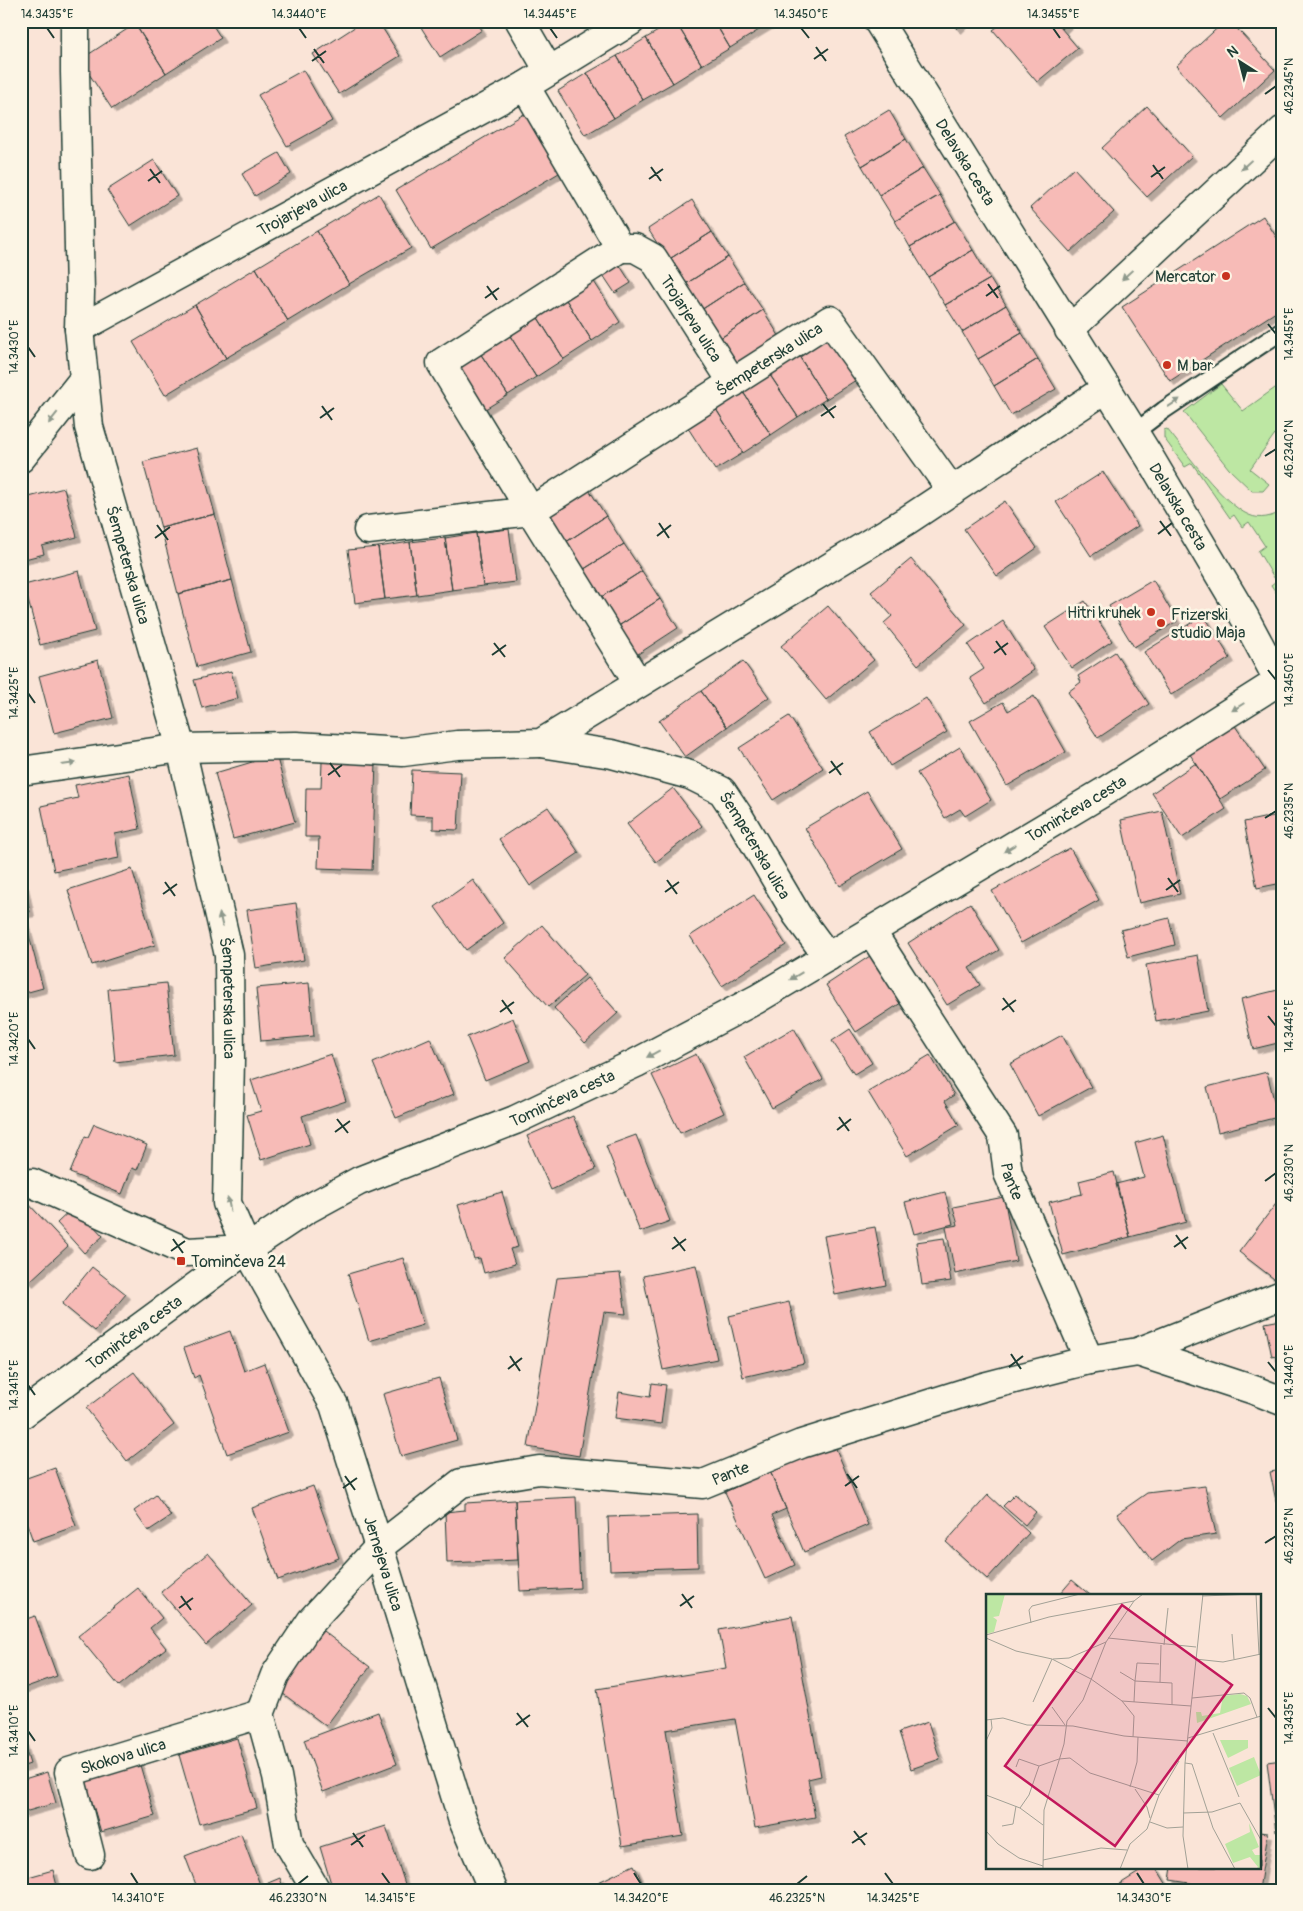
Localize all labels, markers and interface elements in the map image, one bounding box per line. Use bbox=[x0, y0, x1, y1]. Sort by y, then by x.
text: 14.3435°E bbox=[21, 7, 73, 22]
text: 14.3440°E bbox=[272, 7, 326, 22]
text: 14.3445°E bbox=[524, 7, 576, 22]
text: 14.3450°E bbox=[774, 7, 828, 22]
text: 14.3455°E bbox=[1027, 7, 1079, 22]
north arrow bbox=[1216, 38, 1266, 88]
text: N bbox=[1224, 42, 1241, 62]
text: 46.2345°N bbox=[1282, 58, 1297, 114]
street label: Delavska cesta bbox=[930, 115, 999, 209]
one-way arrow bbox=[1241, 159, 1253, 171]
street label: Trojarjeva ulica bbox=[254, 176, 351, 241]
place label: Mercator bbox=[1155, 267, 1216, 287]
one-way arrow bbox=[1121, 270, 1134, 281]
marker: Mercator bbox=[1220, 270, 1232, 282]
street label: Trojarjeva ulica bbox=[656, 272, 726, 366]
text: 14.3455°E bbox=[1282, 308, 1297, 360]
street label: Šempeterska ulica bbox=[712, 319, 826, 401]
text: 14.3430°E bbox=[7, 320, 22, 374]
place label: M bar bbox=[1177, 356, 1213, 376]
marker: M bar bbox=[1161, 359, 1173, 371]
one-way arrow bbox=[1167, 398, 1181, 408]
one-way arrow bbox=[48, 411, 58, 425]
text: 46.2340°N bbox=[1282, 420, 1297, 478]
street label: Delavska cesta bbox=[1144, 460, 1212, 554]
street label: Šempeterska ulica bbox=[101, 503, 154, 627]
place label: Hitri kruhek bbox=[1067, 603, 1141, 623]
place label: Frizerski studio Maja bbox=[1171, 605, 1245, 643]
marker: Hitri kruhek bbox=[1145, 606, 1157, 618]
marker: Frizerski studio Maja bbox=[1155, 617, 1167, 629]
text: 14.3450°E bbox=[1282, 653, 1297, 707]
text: 14.3425°E bbox=[7, 667, 22, 719]
one-way arrow bbox=[1231, 703, 1244, 712]
one-way arrow bbox=[62, 760, 78, 768]
street label: Tominčeva cesta bbox=[1022, 771, 1130, 847]
text: 46.2335°N bbox=[1282, 783, 1297, 839]
street label: Šempeterska ulica bbox=[714, 788, 794, 903]
one-way arrow bbox=[1004, 844, 1017, 853]
one-way arrow bbox=[217, 913, 225, 928]
street label: Šempeterska ulica bbox=[214, 935, 239, 1059]
one-way arrow bbox=[789, 972, 802, 981]
text: 14.3445°E bbox=[1282, 1000, 1297, 1052]
text: 14.3420°E bbox=[7, 1012, 22, 1066]
one-way arrow bbox=[646, 1050, 660, 1058]
street label: Tominčeva cesta bbox=[507, 1065, 618, 1132]
text: 46.2330°N bbox=[1282, 1144, 1297, 1202]
street label: Pante bbox=[996, 1162, 1027, 1203]
one-way arrow bbox=[225, 1196, 233, 1212]
place label: Tominčeva 24 bbox=[191, 1252, 286, 1272]
marker: Tominčeva 24 bbox=[175, 1255, 187, 1267]
street label: Tominčeva cesta bbox=[83, 1291, 186, 1375]
text: 14.3440°E bbox=[1282, 1345, 1297, 1399]
text: 14.3415°E bbox=[7, 1360, 22, 1410]
street label: Pante bbox=[709, 1457, 752, 1490]
text: 46.2325°N bbox=[1282, 1508, 1297, 1564]
street label: Jernejeva ulica bbox=[359, 1514, 407, 1614]
inset map bbox=[986, 1594, 1260, 1868]
text: 14.3435°E bbox=[1282, 1692, 1297, 1744]
text: 14.3410°E bbox=[7, 1705, 22, 1757]
street label: Skokova ulica bbox=[78, 1734, 168, 1779]
text: 14.3410°E bbox=[112, 1891, 164, 1906]
text: 46.2330°N bbox=[269, 1891, 327, 1906]
text: 14.3415°E bbox=[365, 1891, 415, 1906]
text: 14.3420°E bbox=[614, 1891, 668, 1906]
text: 46.2325°N bbox=[769, 1891, 825, 1906]
text: 14.3425°E bbox=[867, 1891, 919, 1906]
text: 14.3430°E bbox=[1117, 1891, 1171, 1906]

